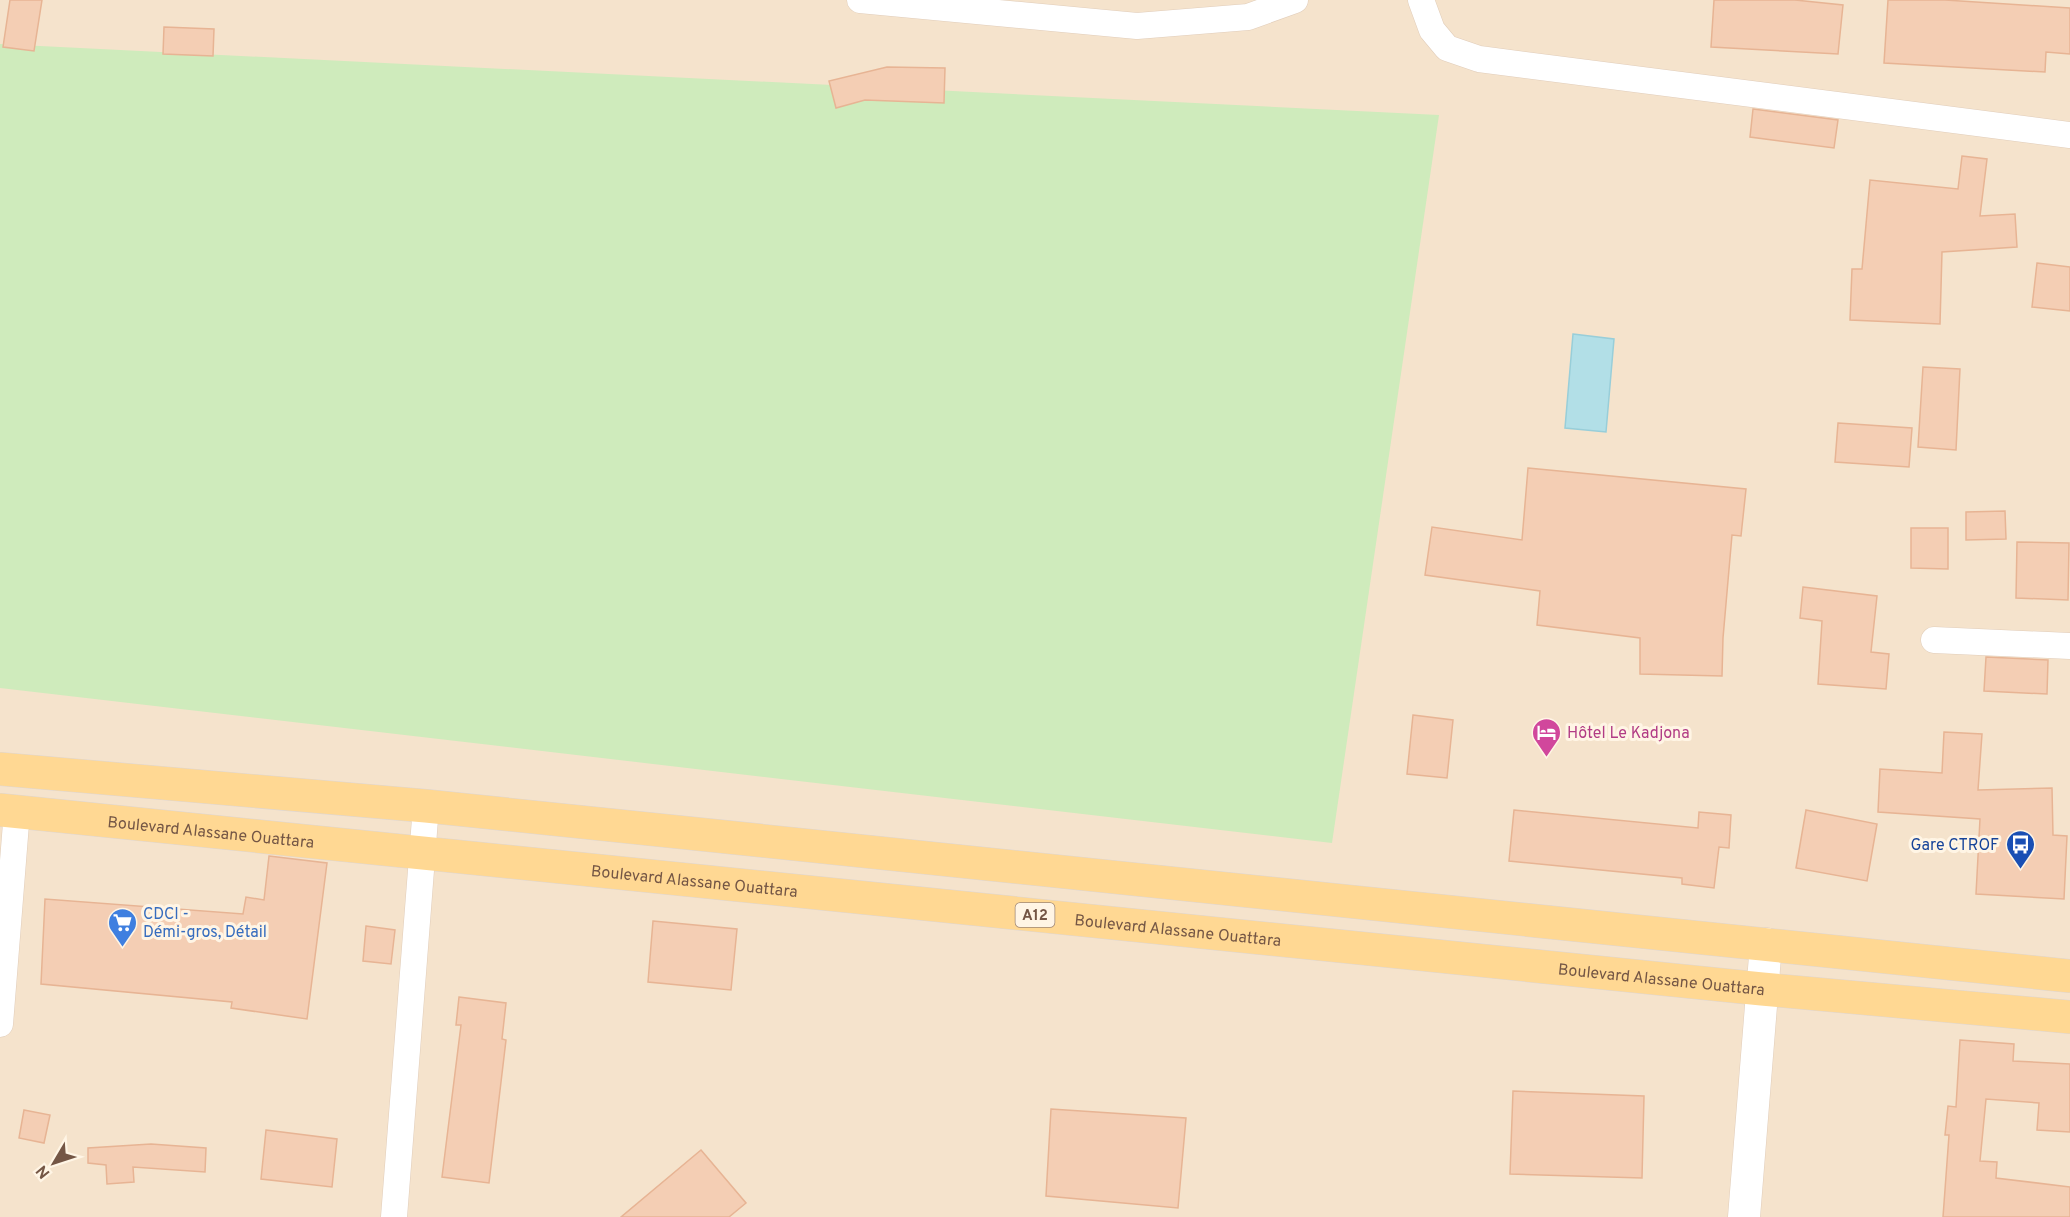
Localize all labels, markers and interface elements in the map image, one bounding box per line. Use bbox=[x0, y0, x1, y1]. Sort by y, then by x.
hotel icon: Hôtel Le Kadjona bbox=[1530, 716, 1562, 758]
place label: Hôtel Le Kadjona bbox=[1567, 724, 1690, 744]
street label: Boulevard Alassane Ouattara bbox=[106, 813, 315, 854]
bus stop icon: Gare CTROF bbox=[2004, 828, 2036, 870]
place label: Gare CTROF bbox=[1910, 836, 1999, 856]
street label: Boulevard Alassane Ouattara bbox=[590, 862, 799, 903]
road number: A12 bbox=[1016, 903, 1054, 927]
place label: CDCI - Démi-gros, Détail bbox=[143, 905, 267, 943]
supermarket icon: CDCI - Démi-gros, Détail bbox=[106, 906, 138, 948]
street label: Boulevard Alassane Ouattara bbox=[1073, 911, 1282, 952]
street label: Boulevard Alassane Ouattara bbox=[1557, 960, 1766, 1001]
north arrow bbox=[24, 1133, 84, 1193]
text: N bbox=[33, 1160, 55, 1182]

